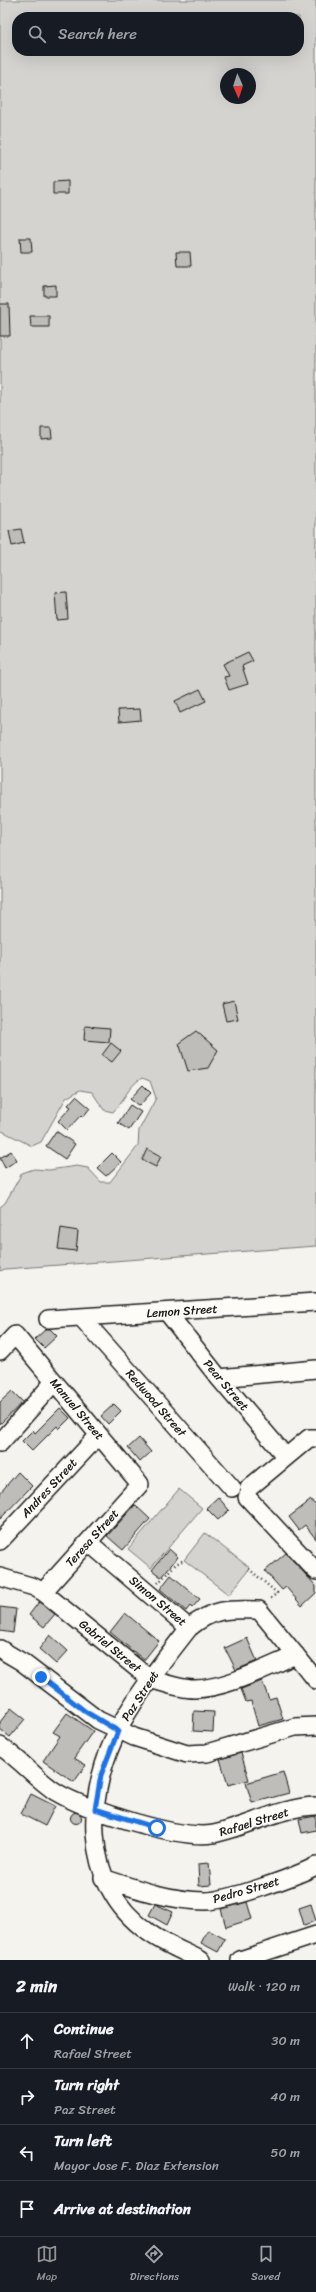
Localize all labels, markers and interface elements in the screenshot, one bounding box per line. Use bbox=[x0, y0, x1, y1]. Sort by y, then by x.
search box bbox=[12, 12, 304, 56]
text: Search here bbox=[58, 21, 137, 47]
icon: search bbox=[26, 23, 48, 45]
north arrow bbox=[220, 68, 256, 104]
street label: Lemon Street bbox=[146, 1298, 218, 1324]
street label: Pear Street bbox=[198, 1354, 254, 1416]
street label: Redwood Street bbox=[120, 1364, 193, 1443]
street label: Manuel Street bbox=[44, 1373, 110, 1445]
street label: Andres Street bbox=[15, 1453, 83, 1524]
street label: Teresa Street bbox=[60, 1504, 124, 1572]
street label: Simon Street bbox=[124, 1570, 192, 1632]
street label: Gabriel Street bbox=[74, 1614, 147, 1679]
street label: Paz Street bbox=[115, 1666, 165, 1726]
route end bbox=[32, 1668, 50, 1686]
street label: Rafael Street bbox=[216, 1801, 292, 1843]
route start bbox=[148, 1819, 166, 1837]
street label: Pedro Street bbox=[210, 1870, 282, 1910]
text: 2 min bbox=[16, 1971, 57, 2001]
text: Walk · 120 m bbox=[228, 1975, 300, 1998]
text: Continue bbox=[54, 2016, 114, 2042]
text: 30 m bbox=[271, 2029, 300, 2052]
icon: ahead bbox=[16, 2030, 38, 2052]
text: Rafael Street bbox=[54, 2042, 132, 2065]
text: Turn right bbox=[54, 2072, 119, 2098]
text: 40 m bbox=[270, 2085, 300, 2108]
icon: right bbox=[16, 2086, 38, 2108]
text: Paz Street bbox=[54, 2098, 116, 2121]
text: Turn left bbox=[54, 2128, 112, 2154]
text: 50 m bbox=[270, 2141, 300, 2164]
icon: left bbox=[16, 2142, 38, 2164]
text: Mayor Jose F. Diaz Extension bbox=[54, 2154, 219, 2177]
text: Arrive at destination bbox=[54, 2196, 191, 2222]
icon: arrive bbox=[16, 2198, 38, 2220]
tab: Map bbox=[36, 2243, 58, 2286]
tab: Directions bbox=[130, 2243, 179, 2286]
tab: Saved bbox=[251, 2243, 280, 2286]

